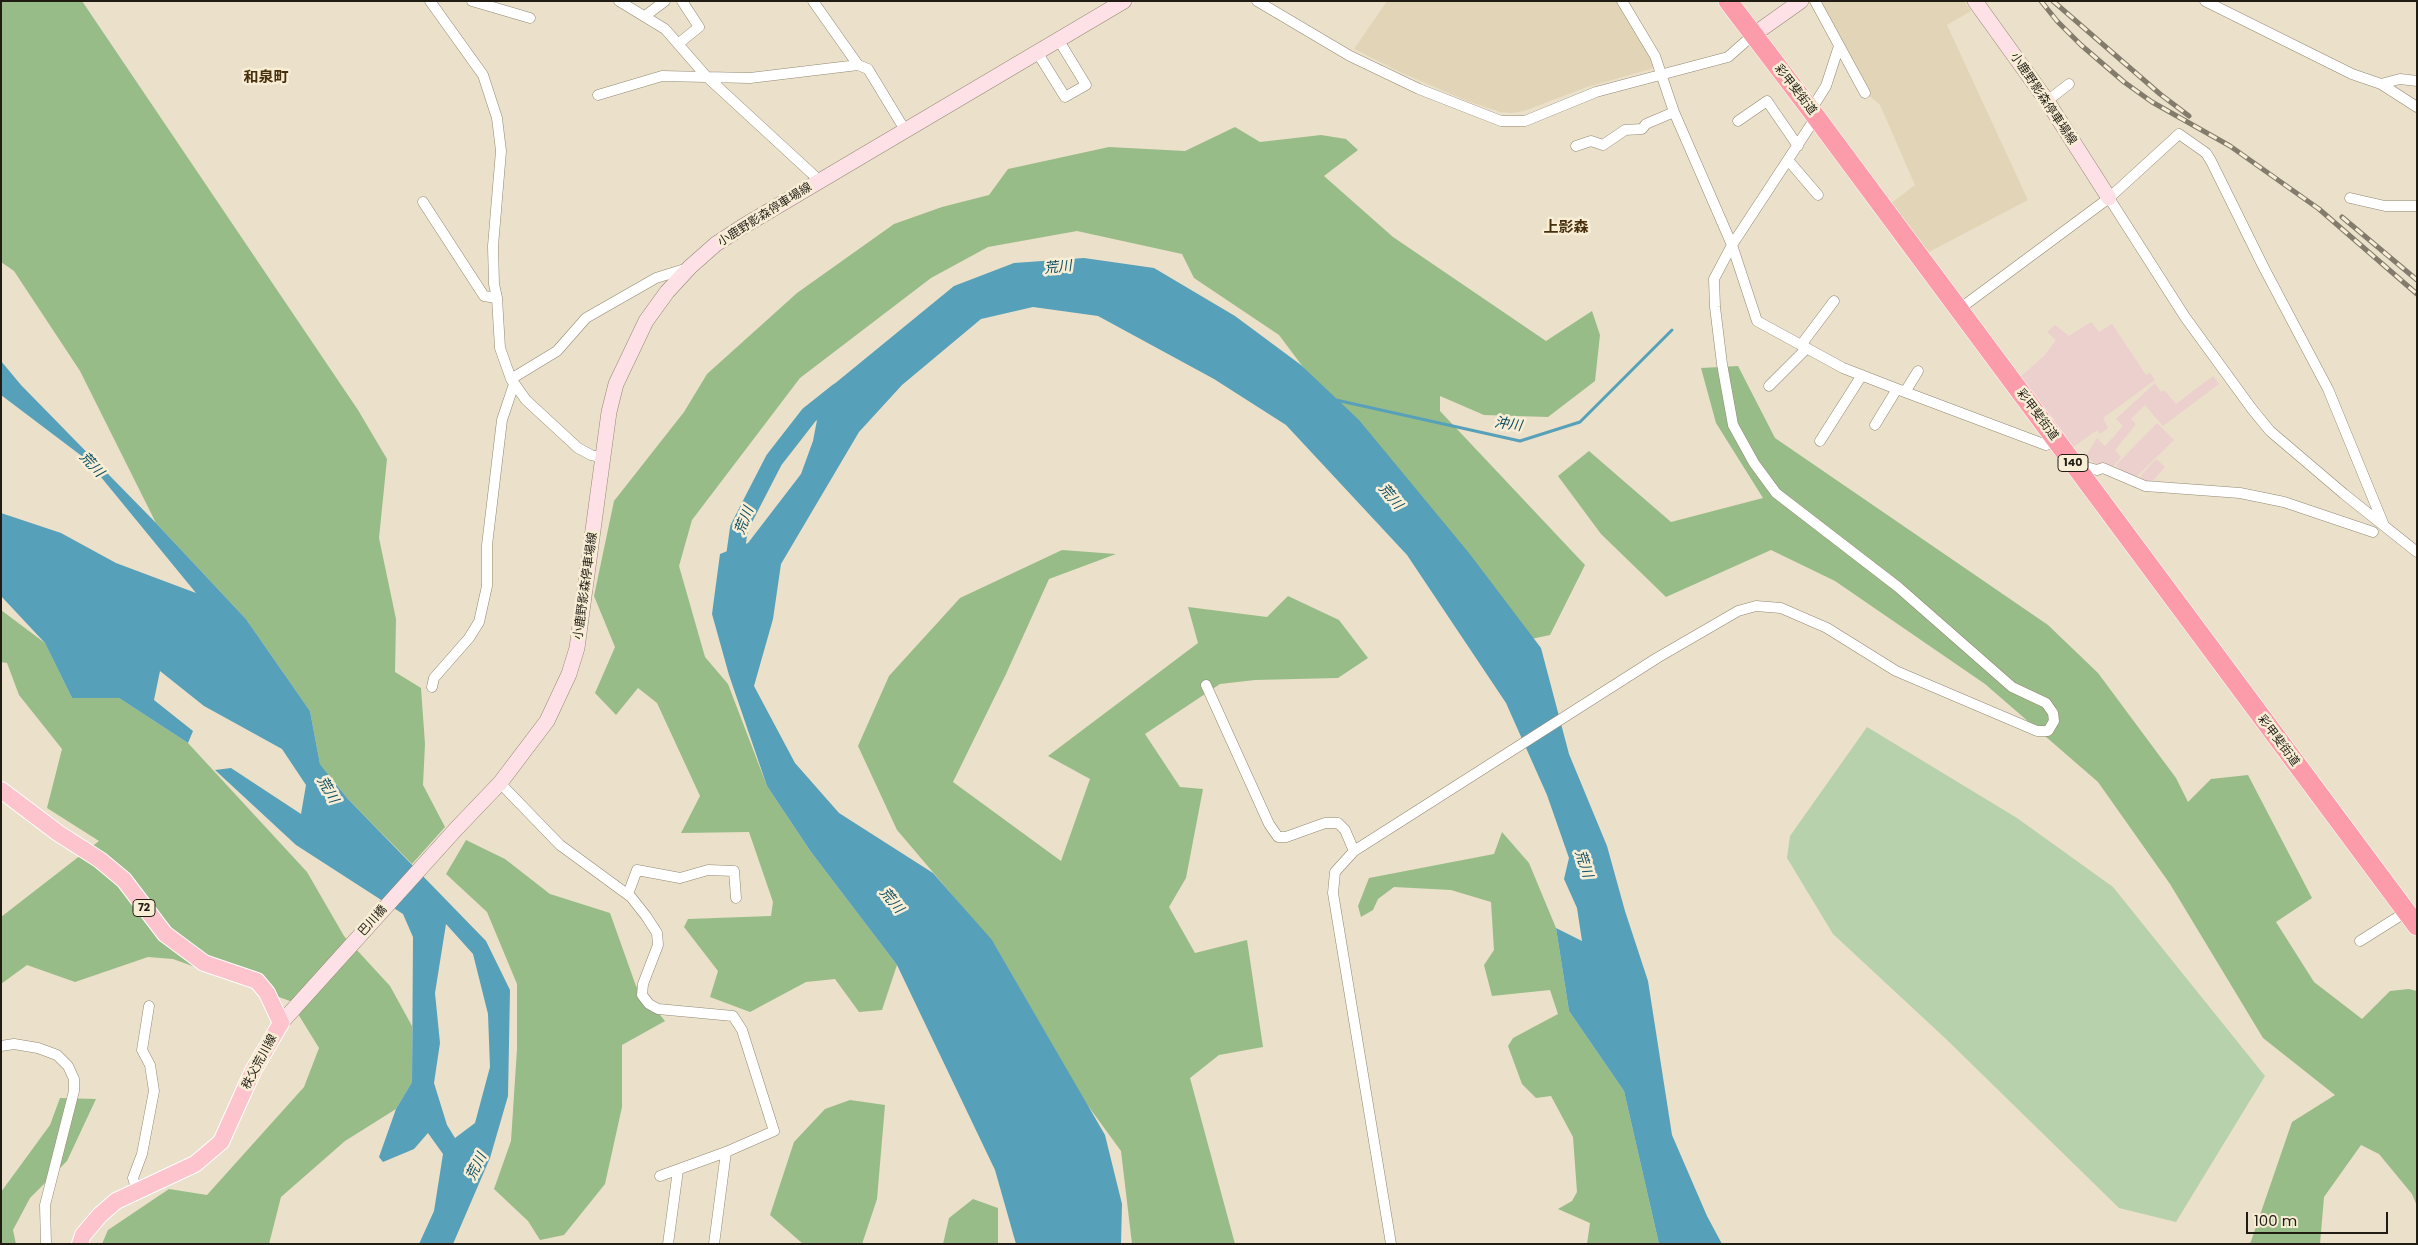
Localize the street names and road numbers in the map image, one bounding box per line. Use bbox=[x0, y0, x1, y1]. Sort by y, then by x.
street label: 小鹿野影森停車場線 bbox=[2007, 50, 2079, 148]
street label: 彩甲斐街道 bbox=[1771, 62, 1819, 118]
street label: 小鹿野影森停車場線 bbox=[715, 180, 815, 250]
street label: 彩甲斐街道 bbox=[2013, 387, 2061, 443]
road number: 140 bbox=[2058, 454, 2088, 472]
street label: 小鹿野影森停車場線 bbox=[571, 532, 601, 640]
street label: 彩甲斐街道 bbox=[2254, 713, 2302, 769]
road number: 72 bbox=[133, 900, 155, 916]
street label: 巴川橋 bbox=[356, 903, 390, 939]
street label: 秩父荒川線 bbox=[240, 1032, 280, 1092]

